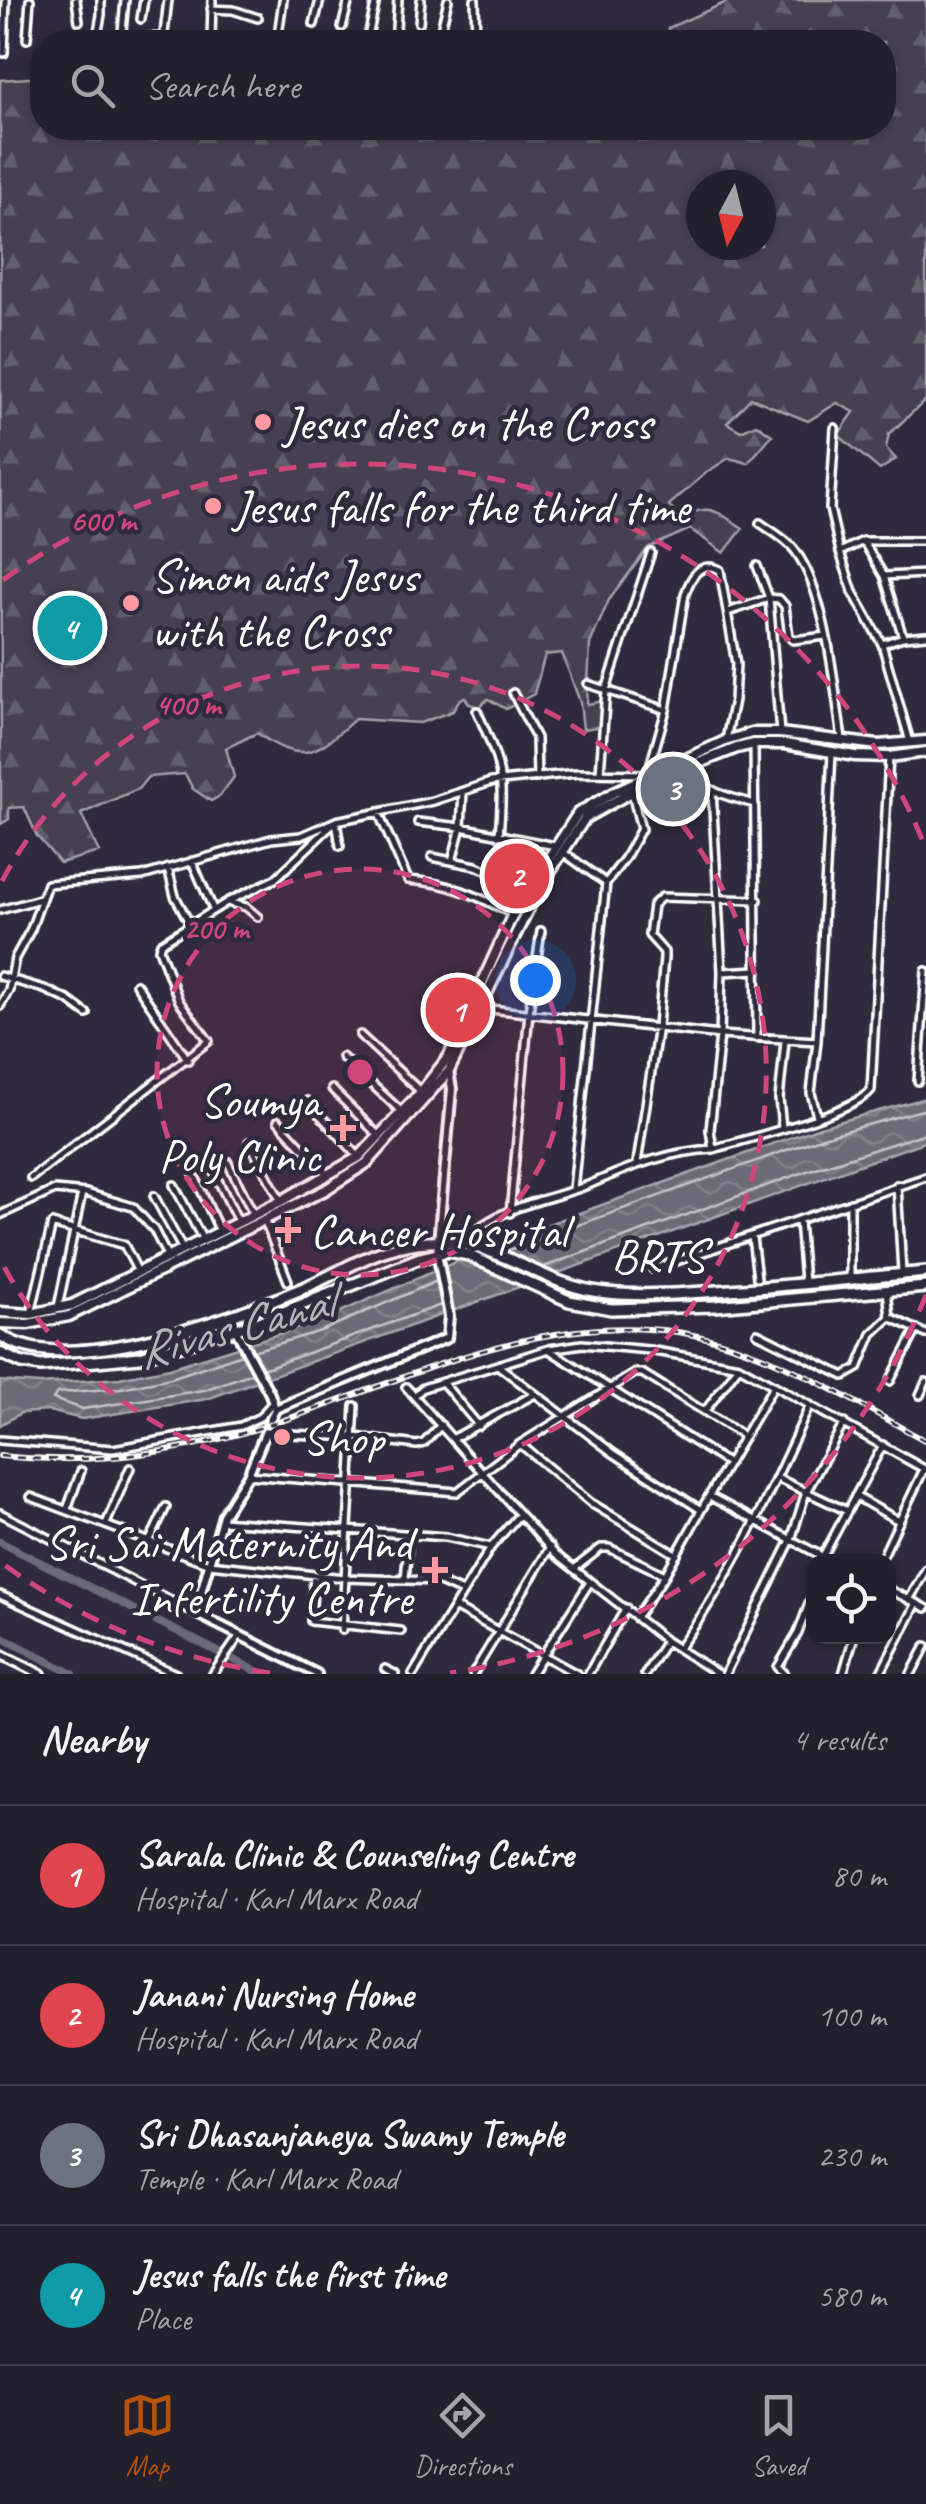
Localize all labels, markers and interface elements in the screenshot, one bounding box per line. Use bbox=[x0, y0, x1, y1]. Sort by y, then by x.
search box bbox=[30, 30, 896, 140]
icon: search bbox=[65, 58, 120, 113]
text: Search here bbox=[145, 62, 300, 109]
north arrow bbox=[686, 170, 776, 260]
place label: Jesus dies on the Cross bbox=[281, 393, 656, 453]
marker: Jesus dies on the Cross bbox=[252, 411, 274, 433]
place label: Jesus falls for the third time bbox=[231, 477, 693, 537]
marker: Jesus falls for the third time bbox=[202, 495, 224, 517]
text: 600 m bbox=[70, 502, 139, 540]
place label: Simon aids Jesus with the Cross bbox=[151, 546, 421, 661]
pin: 4 bbox=[38, 590, 102, 666]
marker: Simon aids Jesus with the Cross bbox=[120, 592, 142, 614]
text: 400 m bbox=[156, 686, 223, 724]
pin: 3 bbox=[640, 752, 706, 826]
pin: 2 bbox=[484, 838, 550, 914]
text: 200 m bbox=[184, 910, 251, 948]
your location bbox=[510, 955, 561, 1006]
pin: 1 bbox=[426, 972, 490, 1048]
centre of rings bbox=[342, 1054, 378, 1090]
place label: Soumya Poly Clinic bbox=[158, 1071, 324, 1186]
marker: Soumya Poly Clinic bbox=[330, 1115, 356, 1141]
place label: Cancer Hospital bbox=[310, 1201, 575, 1261]
marker: Cancer Hospital bbox=[275, 1217, 301, 1243]
street label: BRTS bbox=[611, 1226, 714, 1286]
water label: Rivas Canal bbox=[130, 1266, 355, 1383]
place label: Shop bbox=[302, 1408, 387, 1468]
marker: Shop bbox=[271, 1426, 293, 1448]
place label: Sri Sai Maternity And Infertility Centre bbox=[45, 1513, 419, 1628]
map controls bbox=[806, 1554, 896, 1644]
button: locate bbox=[806, 1554, 896, 1644]
marker: Sri Sai Maternity And Infertility Centre bbox=[422, 1557, 448, 1583]
text: Nearby bbox=[40, 1713, 146, 1766]
text: 4 results bbox=[792, 1719, 886, 1760]
text: Sarala Clinic & Counseling Centre bbox=[135, 1831, 574, 1878]
text: 1 bbox=[65, 1855, 80, 1896]
text: 80 m bbox=[832, 1855, 886, 1896]
text: Hospital · Karl Marx Road bbox=[135, 1878, 417, 1919]
text: Janani Nursing Home bbox=[135, 1971, 413, 2018]
text: 2 bbox=[65, 1995, 80, 2036]
text: 100 m bbox=[817, 1995, 886, 2036]
text: Hospital · Karl Marx Road bbox=[135, 2018, 417, 2059]
text: Sri Dhasanjaneya Swamy Temple bbox=[135, 2111, 563, 2158]
text: 3 bbox=[65, 2135, 80, 2176]
text: 230 m bbox=[817, 2135, 886, 2176]
text: Temple · Karl Marx Road bbox=[135, 2158, 397, 2199]
text: Jesus falls the first time bbox=[135, 2251, 445, 2298]
text: 4 bbox=[65, 2275, 80, 2316]
text: 580 m bbox=[817, 2275, 886, 2316]
text: Place bbox=[135, 2298, 191, 2339]
tab: Map bbox=[120, 2388, 175, 2483]
tab: Directions bbox=[414, 2388, 512, 2483]
tab: Saved bbox=[751, 2388, 806, 2483]

